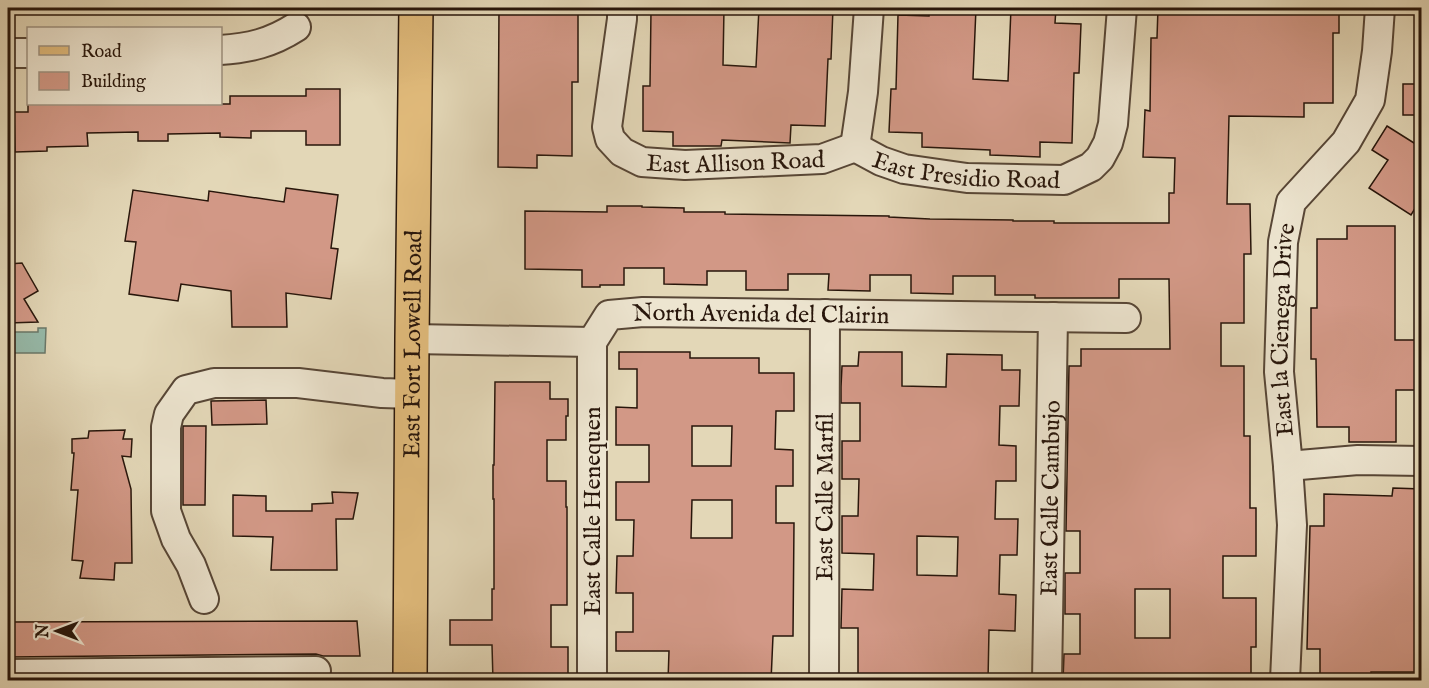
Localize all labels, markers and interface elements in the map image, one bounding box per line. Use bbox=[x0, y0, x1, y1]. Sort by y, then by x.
legend bbox=[27, 27, 222, 105]
text: Road bbox=[81, 41, 122, 64]
text: Building bbox=[81, 71, 146, 94]
street label: East Allison Road bbox=[645, 145, 825, 182]
street label: East Presidio Road bbox=[868, 145, 1060, 197]
street label: East la Cienega Drive bbox=[1265, 220, 1303, 438]
street label: East Fort Lowell Road bbox=[397, 229, 430, 458]
street label: North Avenida del Clairin bbox=[631, 297, 890, 332]
street label: East Calle Cambujo bbox=[1034, 400, 1069, 596]
street label: East Calle Henequen bbox=[578, 406, 609, 615]
street label: East Calle Marfil bbox=[810, 412, 842, 581]
north arrow bbox=[27, 601, 87, 661]
text: N bbox=[34, 624, 54, 639]

